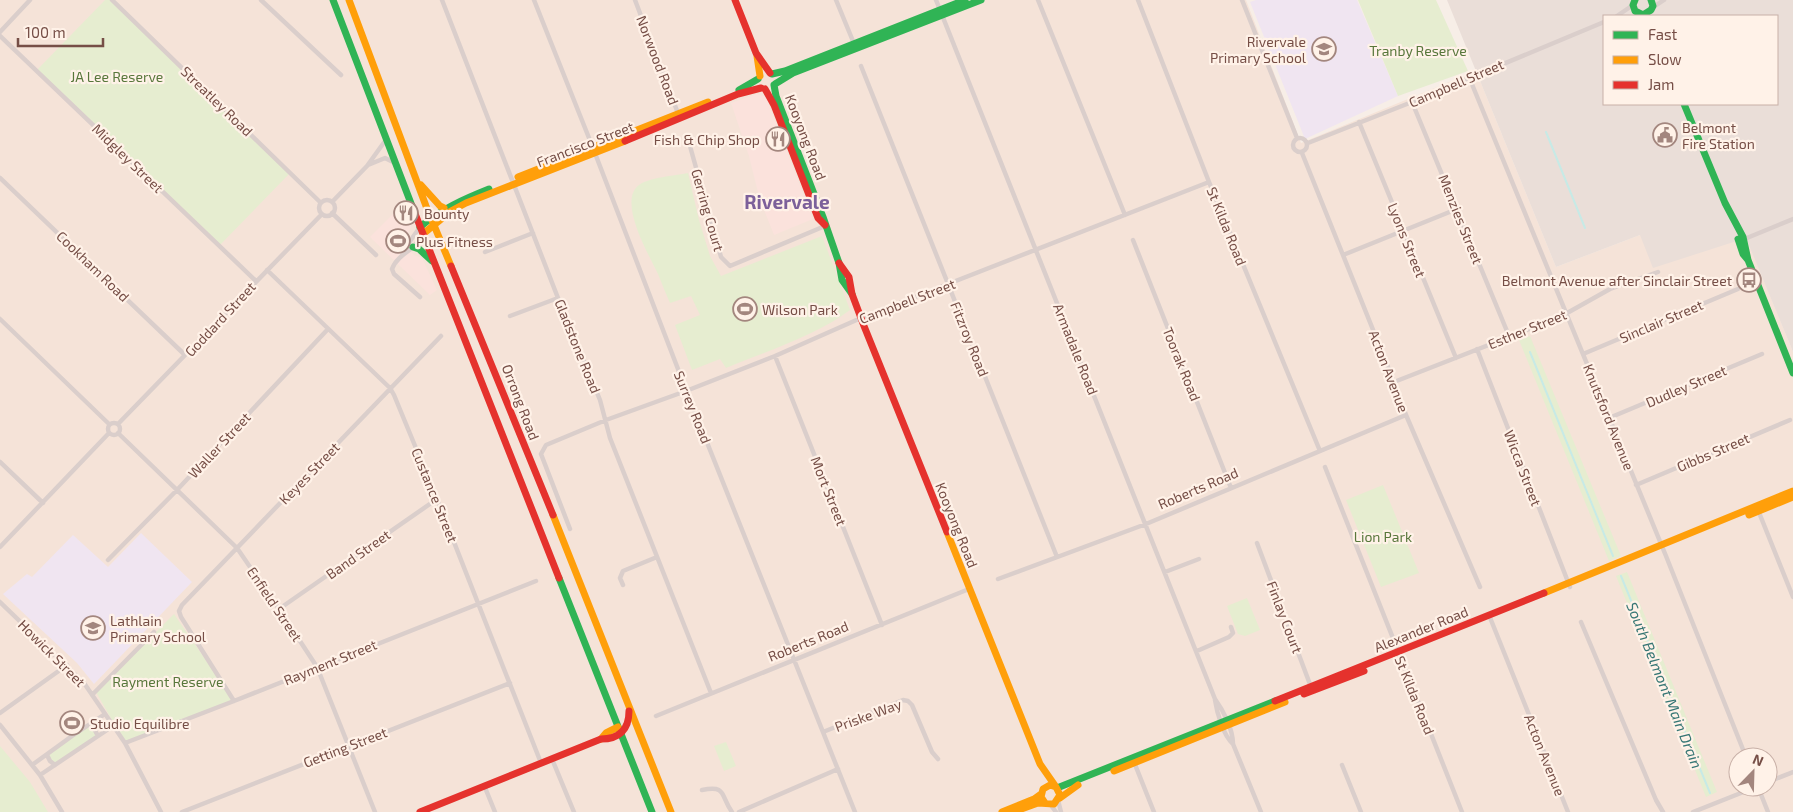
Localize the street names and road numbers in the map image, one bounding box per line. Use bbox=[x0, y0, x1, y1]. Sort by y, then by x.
street label: Norwood Road bbox=[633, 13, 683, 107]
street label: Campbell Street bbox=[1406, 55, 1506, 111]
street label: Streatley Road bbox=[178, 63, 256, 139]
street label: Kooyong Road bbox=[782, 92, 830, 182]
street label: Francisco Street bbox=[534, 118, 636, 170]
street label: Midgley Street bbox=[89, 120, 167, 196]
street label: Gerring Court bbox=[688, 167, 728, 253]
street label: Menzies Street bbox=[1435, 172, 1487, 266]
street label: St Kilda Road bbox=[1204, 184, 1250, 268]
street label: Lyons Street bbox=[1384, 200, 1430, 280]
street label: Cookham Road bbox=[53, 227, 133, 305]
street label: Campbell Street bbox=[857, 275, 957, 327]
street label: Goddard Street bbox=[181, 278, 259, 360]
street label: Gladstone Road bbox=[551, 296, 605, 396]
street label: Sinclair Street bbox=[1617, 296, 1705, 346]
street label: Fitzroy Road bbox=[947, 299, 993, 379]
street label: Armadale Road bbox=[1050, 301, 1102, 397]
street label: Esther Street bbox=[1485, 306, 1569, 352]
street label: Toorak Road bbox=[1159, 325, 1205, 403]
street label: Acton Avenue bbox=[1366, 327, 1412, 415]
street label: Knutsford Avenue bbox=[1580, 361, 1638, 473]
street label: Dudley Street bbox=[1643, 361, 1729, 411]
street label: Orrong Road bbox=[499, 362, 543, 442]
street label: Surrey Road bbox=[671, 368, 715, 446]
street label: Waller Street bbox=[184, 408, 254, 482]
street label: Wicca Street bbox=[1501, 428, 1545, 508]
street label: Gibbs Street bbox=[1674, 429, 1752, 475]
street label: Keyes Street bbox=[275, 438, 343, 508]
street label: Custance Street bbox=[408, 445, 462, 545]
street label: Mort Street bbox=[807, 454, 851, 528]
street label: Roberts Road bbox=[1155, 463, 1241, 513]
street label: Kooyong Road bbox=[932, 480, 982, 570]
street label: Band Street bbox=[323, 526, 393, 582]
street label: Enfield Street bbox=[244, 564, 306, 644]
street label: Finlay Court bbox=[1263, 578, 1307, 656]
street label: Alexander Road bbox=[1372, 602, 1470, 656]
street label: Howick Street bbox=[15, 616, 89, 690]
street label: Roberts Road bbox=[765, 617, 851, 665]
street label: Rayment Street bbox=[281, 636, 379, 688]
street label: St Kilda Road bbox=[1392, 653, 1438, 737]
street label: Priske Way bbox=[832, 695, 904, 735]
street label: Acton Avenue bbox=[1521, 712, 1569, 798]
street label: Getting Street bbox=[301, 723, 389, 771]

